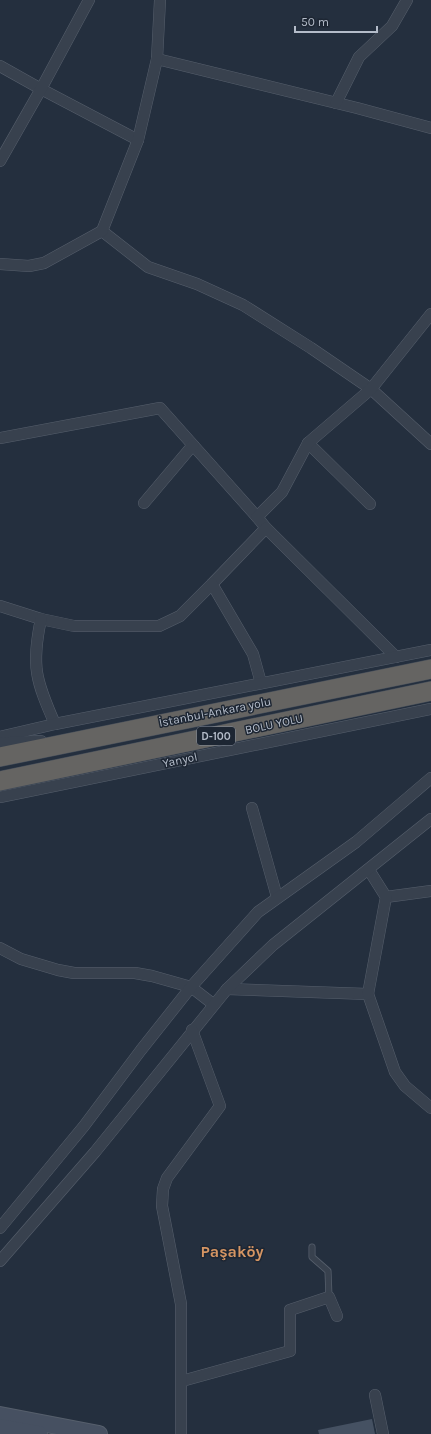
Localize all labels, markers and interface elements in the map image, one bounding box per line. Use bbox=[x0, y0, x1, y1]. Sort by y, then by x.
scale bar bbox=[295, 8, 377, 34]
text: 50 m bbox=[301, 15, 329, 29]
street label: İstanbul-Ankara yolu bbox=[158, 694, 272, 730]
street label: BOLU YOLU bbox=[244, 711, 304, 737]
road number: D-100 bbox=[197, 727, 235, 745]
street label: Yanyol bbox=[161, 749, 199, 771]
district label: Paşaköy bbox=[200, 1242, 264, 1261]

